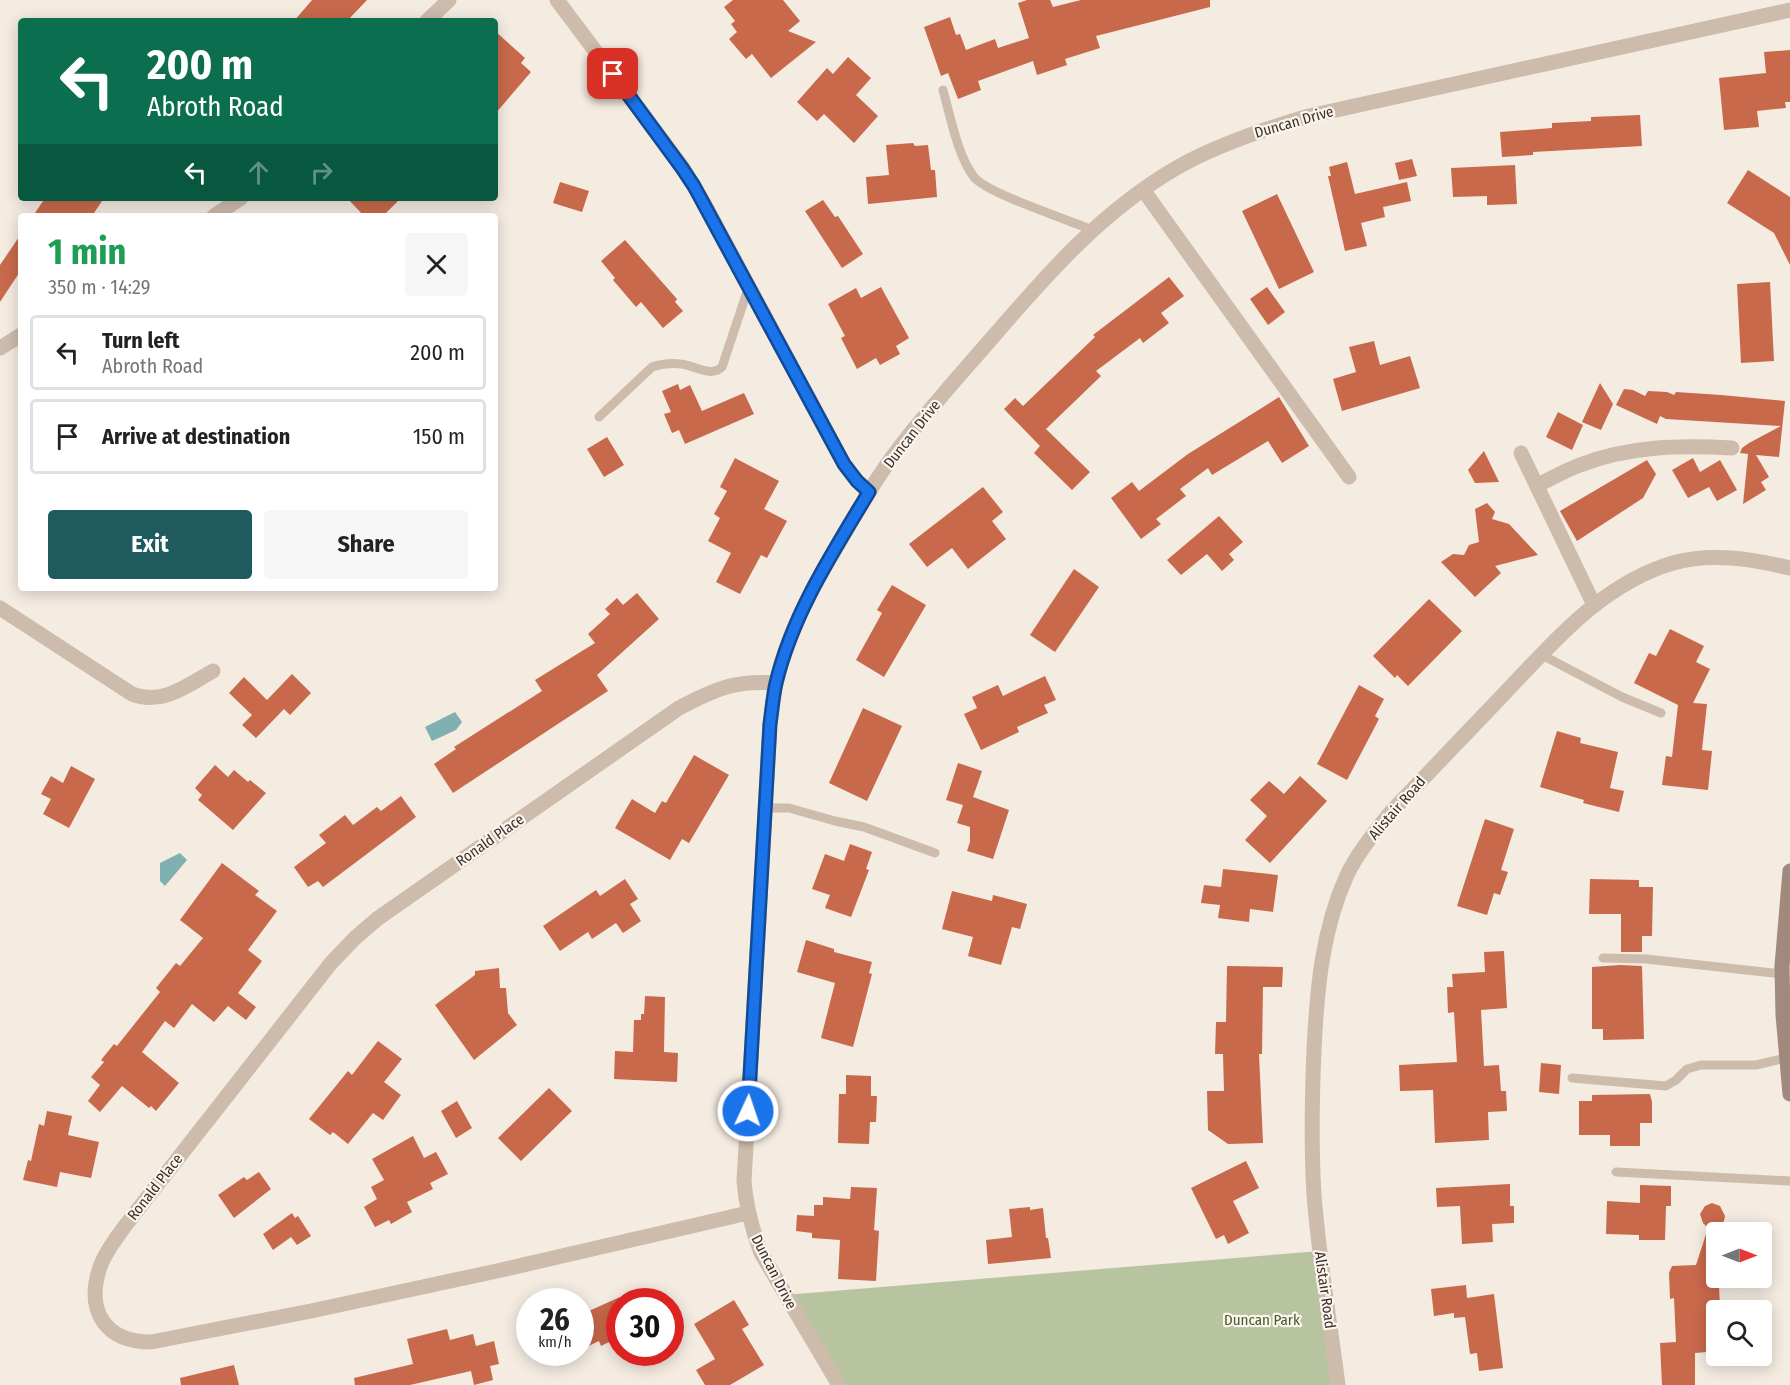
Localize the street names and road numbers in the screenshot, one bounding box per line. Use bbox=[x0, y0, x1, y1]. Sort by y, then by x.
street label: Duncan Drive bbox=[1252, 102, 1336, 142]
street label: Duncan Drive bbox=[880, 396, 944, 472]
street label: Alistair Road bbox=[1365, 773, 1429, 843]
street label: Ronald Place bbox=[453, 810, 527, 870]
street label: Ronald Place bbox=[124, 1150, 186, 1224]
street label: Duncan Drive bbox=[748, 1232, 800, 1312]
street label: Alistair Road bbox=[1311, 1250, 1339, 1330]

